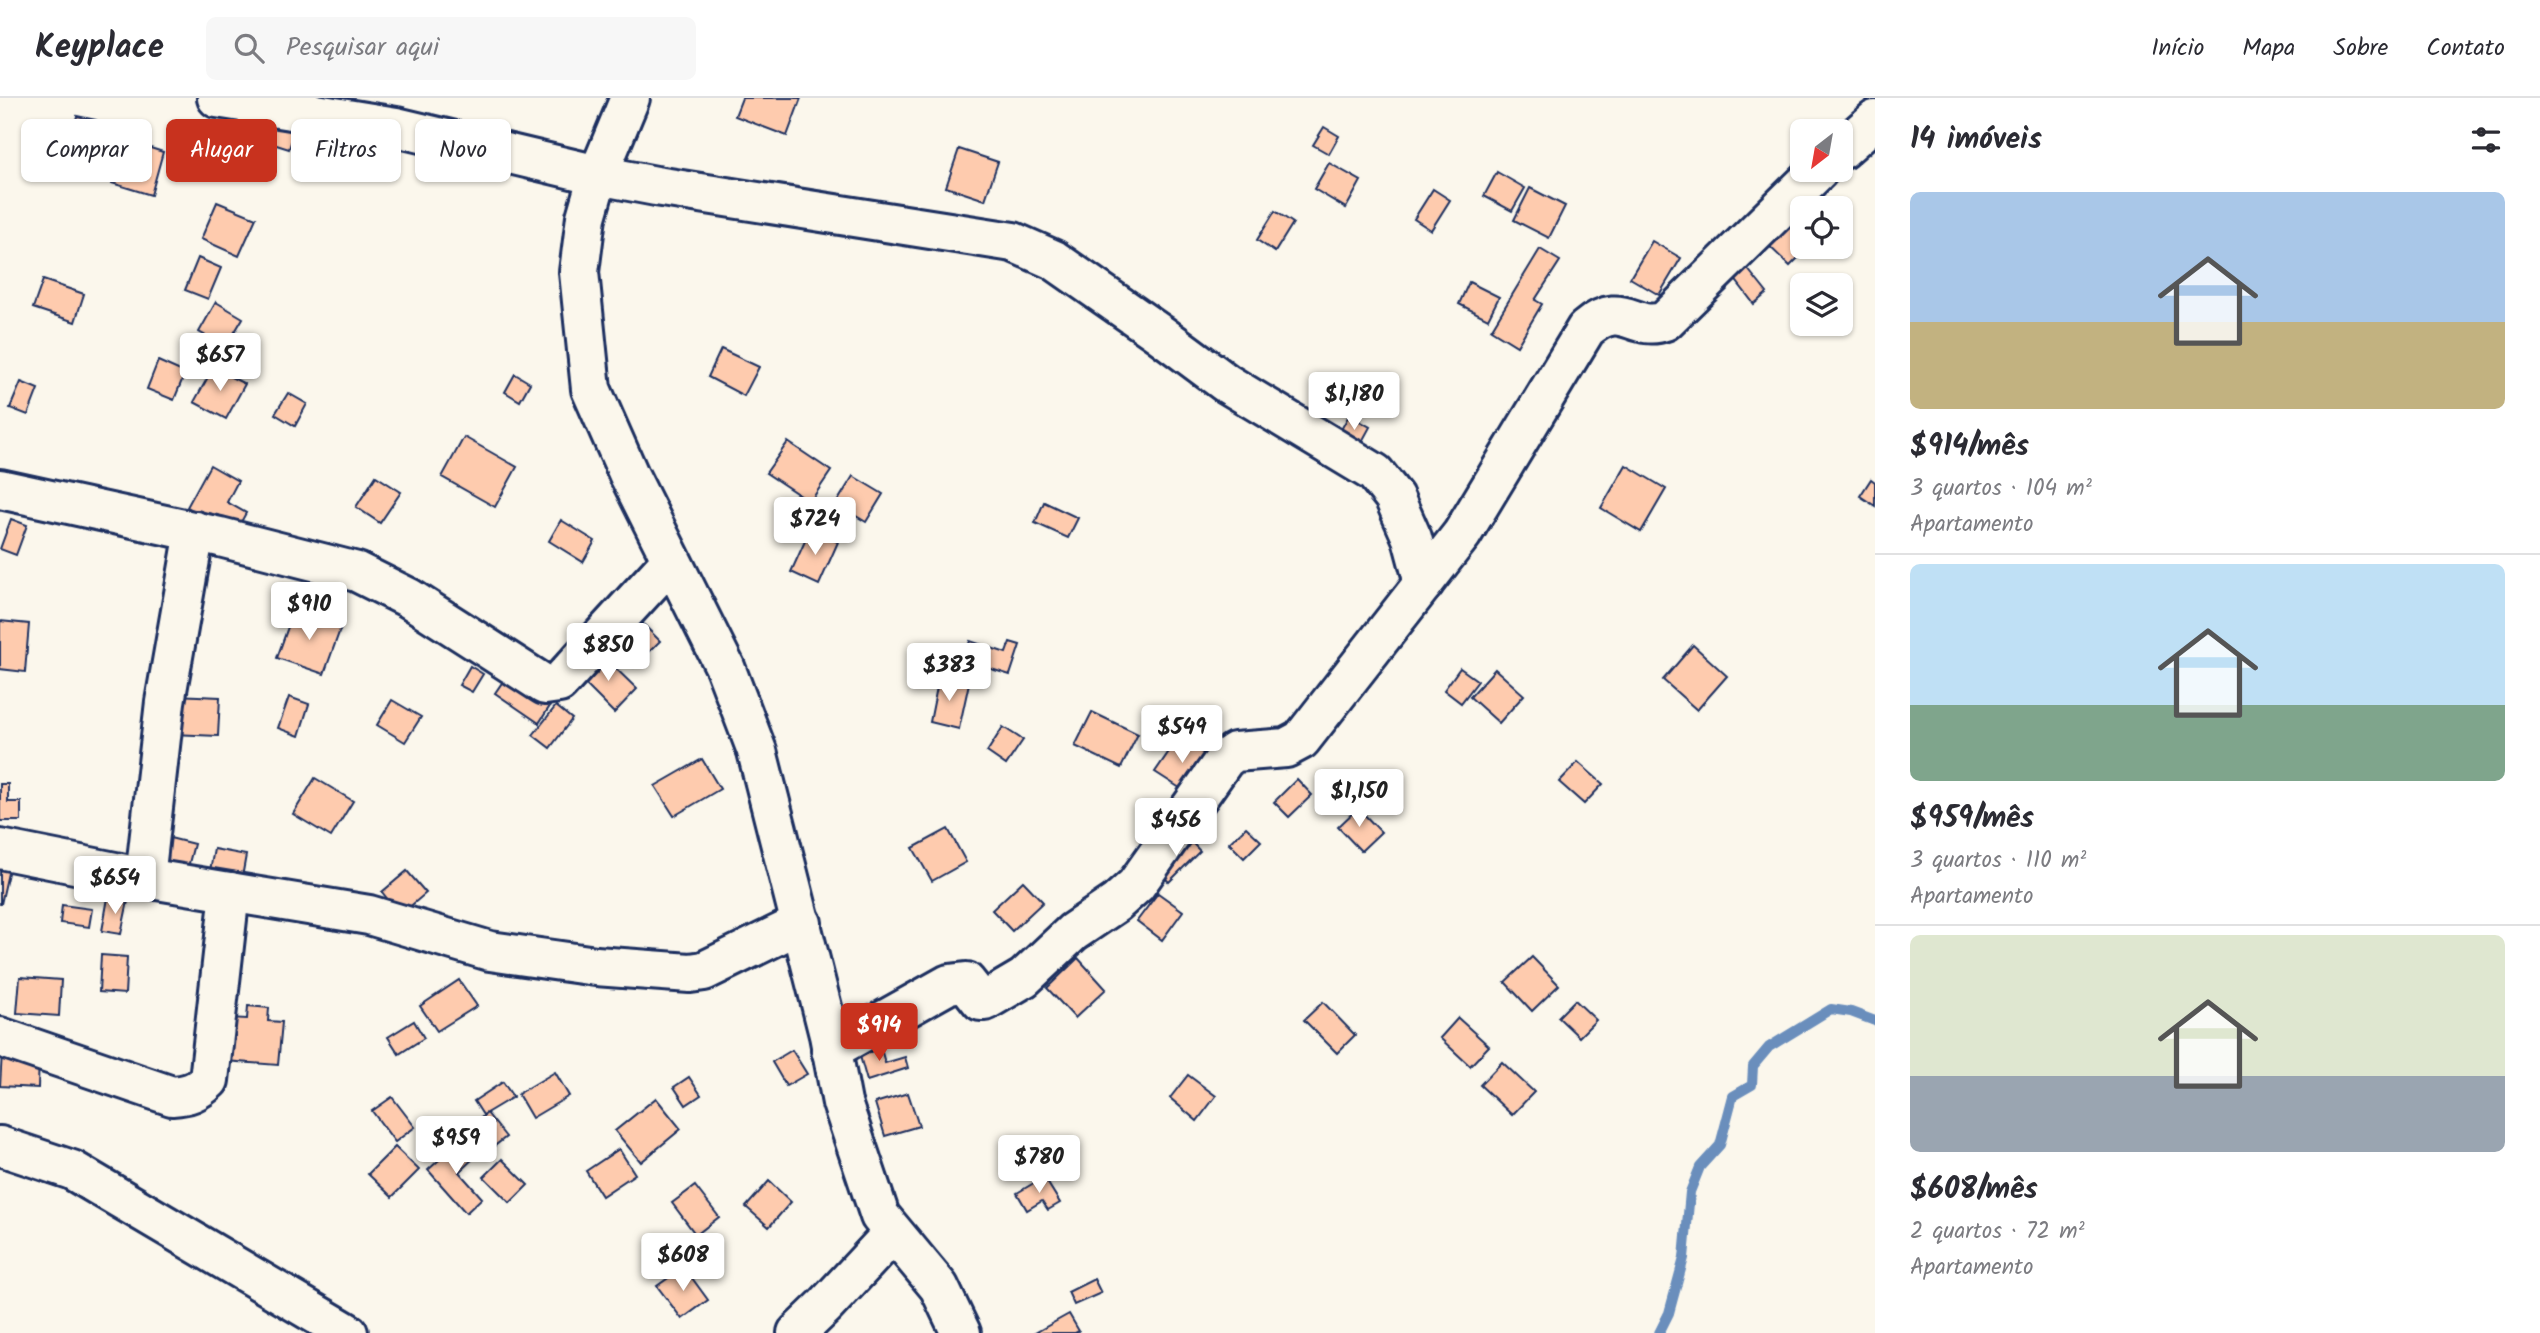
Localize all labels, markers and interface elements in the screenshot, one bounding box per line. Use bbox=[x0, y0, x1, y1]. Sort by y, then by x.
search box bbox=[206, 17, 696, 80]
text: Keyplace bbox=[35, 22, 164, 75]
text: Pesquisar aqui bbox=[286, 27, 439, 69]
icon: search bbox=[230, 29, 268, 67]
text: Início bbox=[2151, 29, 2204, 68]
text: Mapa bbox=[2242, 29, 2295, 68]
text: Sobre bbox=[2333, 29, 2388, 68]
text: Contato bbox=[2426, 29, 2505, 68]
text: 14 imóveis bbox=[1910, 116, 2042, 164]
chip: Comprar bbox=[21, 119, 152, 182]
chip: Alugar bbox=[166, 119, 277, 182]
chip: Filtros bbox=[291, 119, 401, 182]
chip: Novo bbox=[415, 119, 511, 182]
north arrow bbox=[1790, 119, 1853, 182]
map controls bbox=[1790, 119, 1853, 336]
icon: filters bbox=[2467, 121, 2505, 159]
button: locate bbox=[1790, 196, 1853, 259]
icon: home bbox=[2145, 238, 2271, 364]
button: layers bbox=[1790, 273, 1853, 336]
pin: $657 bbox=[179, 334, 261, 393]
text: $657 bbox=[196, 338, 244, 374]
pin: $1,180 bbox=[1297, 372, 1411, 432]
text: $1,180 bbox=[1325, 377, 1383, 413]
text: $914/mês bbox=[1910, 423, 2029, 471]
text: 3 quartos · 104 m² bbox=[1910, 471, 2092, 507]
pin: $724 bbox=[774, 498, 856, 557]
text: $724 bbox=[790, 502, 840, 538]
text: Apartamento bbox=[1910, 507, 2033, 543]
pin: $910 bbox=[268, 582, 350, 642]
text: $910 bbox=[287, 587, 331, 623]
icon: home bbox=[2145, 610, 2271, 736]
pin: $850 bbox=[567, 624, 649, 683]
text: $850 bbox=[583, 628, 633, 664]
pin: $383 bbox=[908, 644, 990, 703]
text: $383 bbox=[923, 648, 975, 684]
pin: $549 bbox=[1141, 706, 1223, 765]
text: $549 bbox=[1157, 710, 1207, 746]
pin: $1,150 bbox=[1302, 770, 1416, 829]
text: $1,150 bbox=[1331, 774, 1387, 810]
text: $959/mês bbox=[1910, 795, 2034, 843]
pin: $456 bbox=[1135, 798, 1217, 858]
text: $456 bbox=[1151, 803, 1201, 839]
text: 3 quartos · 110 m² bbox=[1910, 843, 2086, 879]
pin: $654 bbox=[74, 856, 156, 916]
text: $654 bbox=[90, 861, 140, 897]
text: Apartamento bbox=[1910, 879, 2033, 915]
icon: home bbox=[2145, 981, 2271, 1107]
pin: $914 bbox=[838, 1004, 920, 1063]
text: $914 bbox=[857, 1008, 901, 1044]
pin: $959 bbox=[415, 1116, 497, 1176]
text: $959 bbox=[432, 1121, 480, 1157]
pin: $780 bbox=[998, 1136, 1080, 1195]
text: $780 bbox=[1014, 1140, 1064, 1176]
text: $608/mês bbox=[1910, 1166, 2038, 1214]
text: 2 quartos · 72 m² bbox=[1910, 1214, 2085, 1250]
pin: $608 bbox=[642, 1234, 724, 1293]
text: $608 bbox=[657, 1238, 709, 1274]
text: Apartamento bbox=[1910, 1250, 2033, 1286]

